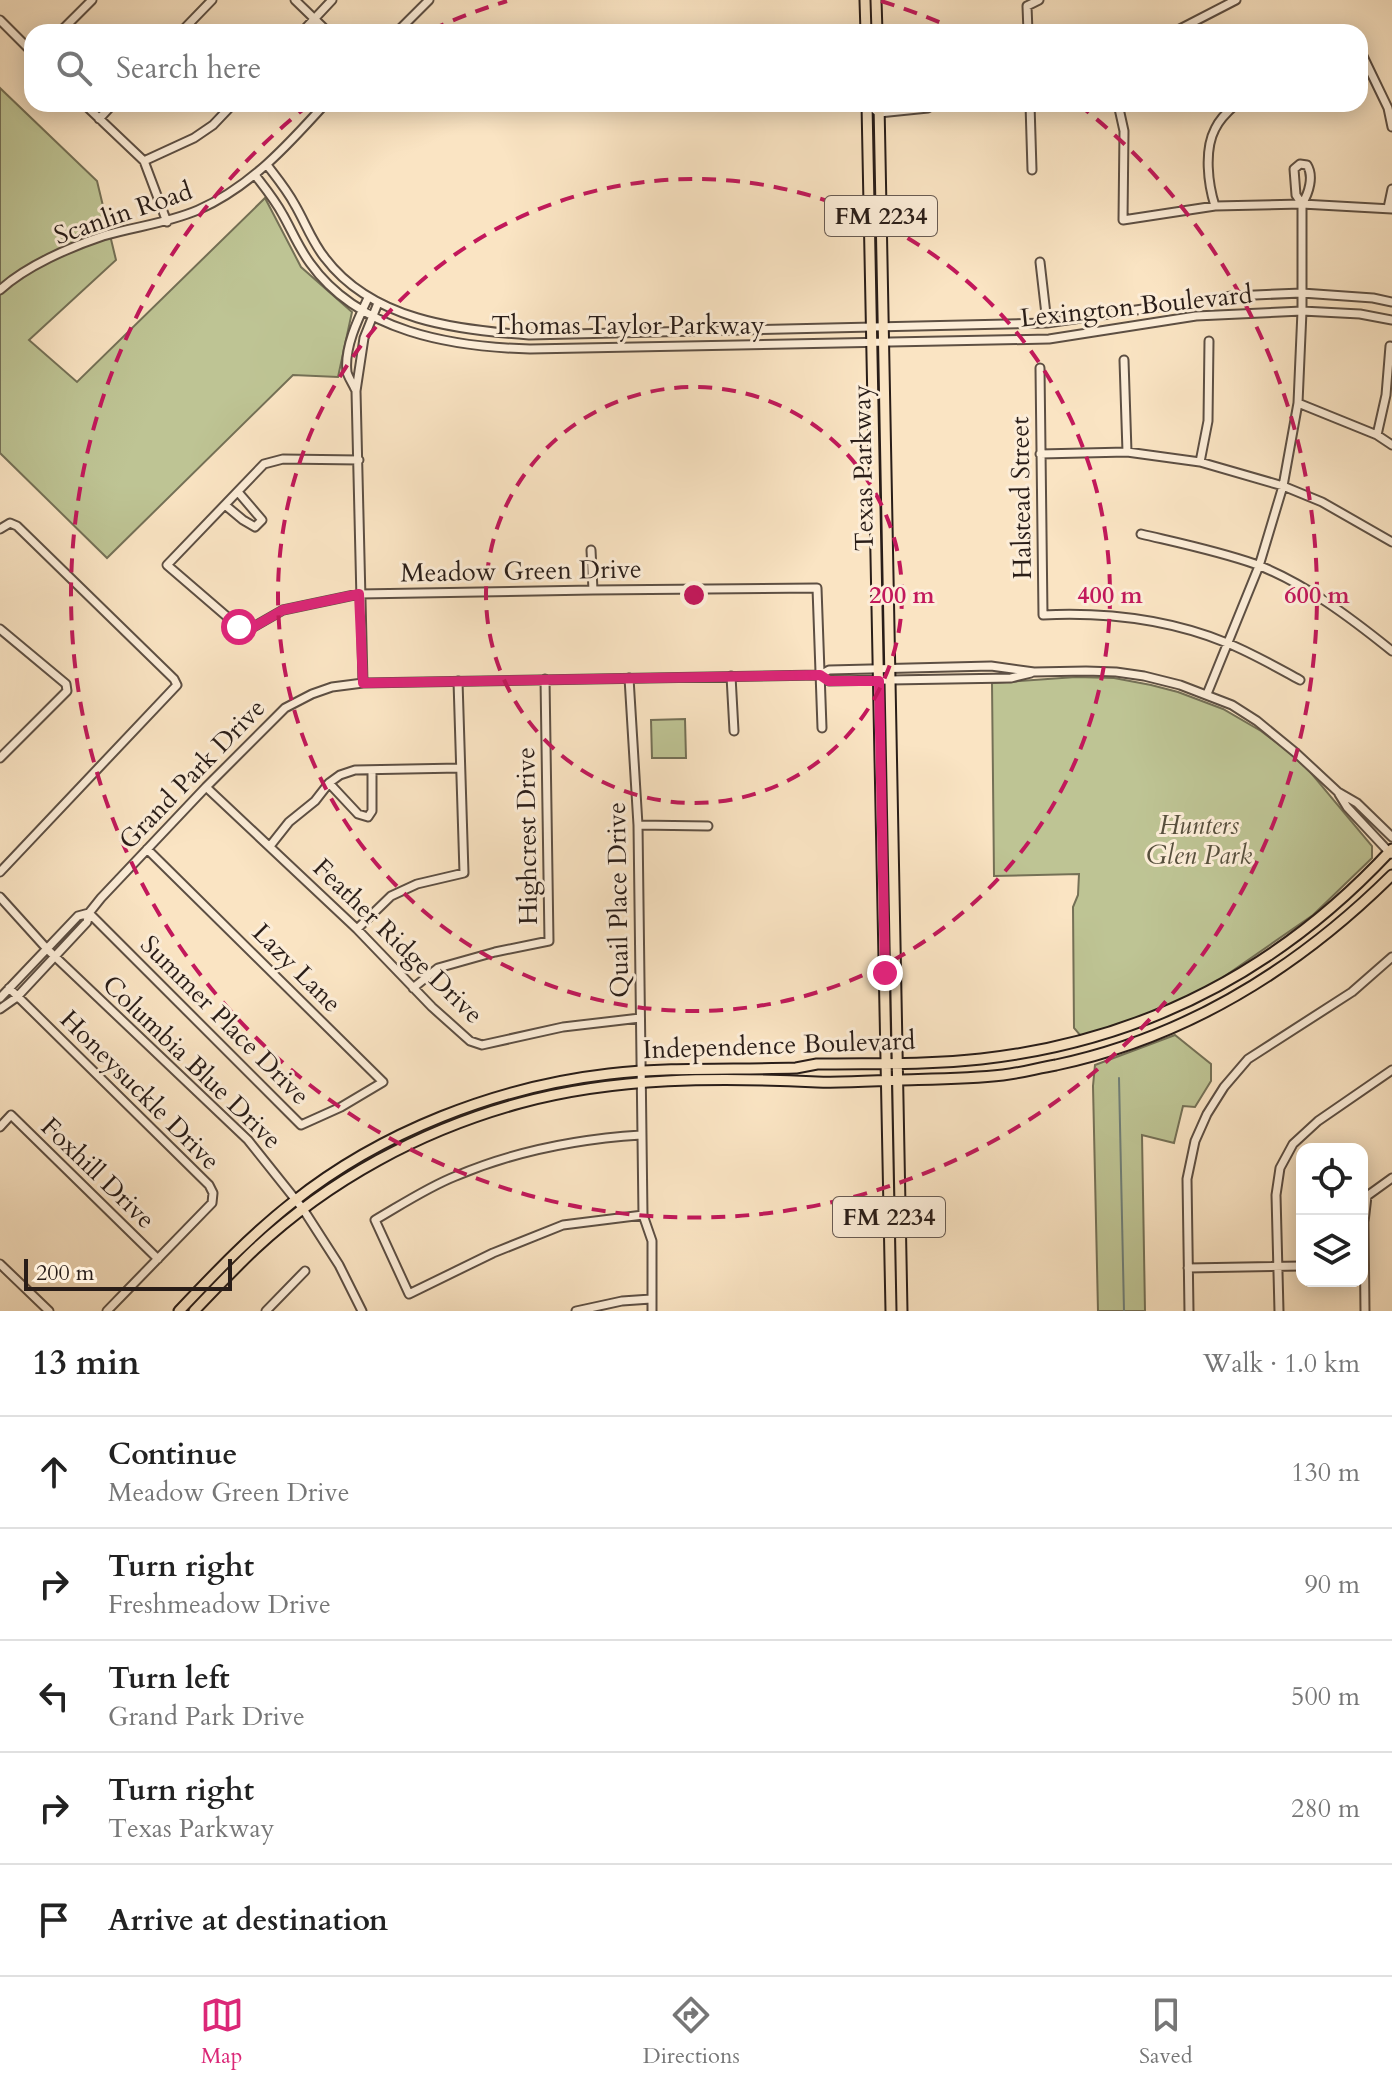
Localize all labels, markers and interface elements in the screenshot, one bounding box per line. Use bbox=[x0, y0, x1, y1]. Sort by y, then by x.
search box bbox=[24, 24, 1368, 112]
icon: search bbox=[52, 46, 96, 90]
text: Search here bbox=[116, 48, 261, 89]
street label: Scanlin Road bbox=[49, 173, 197, 253]
road number: FM 2234 bbox=[825, 196, 937, 236]
street label: Lexington Boulevard bbox=[1018, 276, 1254, 336]
street label: Thomas Taylor Parkway bbox=[491, 308, 765, 343]
street label: Texas Parkway bbox=[844, 384, 882, 552]
street label: Halstead Street bbox=[1002, 416, 1040, 580]
street label: Meadow Green Drive bbox=[400, 551, 642, 591]
text: 200 m bbox=[869, 579, 936, 612]
text: 400 m bbox=[1077, 579, 1144, 612]
text: 600 m bbox=[1284, 579, 1351, 612]
centre of rings bbox=[680, 581, 708, 609]
route start bbox=[221, 609, 257, 645]
street label: Grand Park Drive bbox=[111, 691, 273, 857]
street label: Highcrest Drive bbox=[508, 747, 546, 925]
street label: Quail Place Drive bbox=[599, 802, 637, 998]
park label: Hunters Glen Park bbox=[1146, 808, 1252, 873]
street label: Feather Ridge Drive bbox=[305, 851, 491, 1031]
street label: Lazy Lane bbox=[245, 916, 349, 1020]
street label: Summer Place Drive bbox=[133, 928, 317, 1112]
route end bbox=[867, 955, 903, 991]
street label: Columbia Blue Drive bbox=[95, 967, 289, 1157]
street label: Honeysuckle Drive bbox=[52, 1002, 228, 1178]
street label: Independence Boulevard bbox=[642, 1023, 916, 1067]
street label: Foxhill Drive bbox=[33, 1110, 163, 1236]
map controls bbox=[1296, 1143, 1368, 1287]
button: locate bbox=[1296, 1143, 1368, 1215]
road number: FM 2234 bbox=[833, 1197, 945, 1237]
button: layers bbox=[1296, 1215, 1368, 1287]
scale bar bbox=[24, 1255, 232, 1291]
text: 200 m bbox=[36, 1258, 94, 1288]
text: 13 min bbox=[32, 1340, 140, 1386]
text: Walk · 1.0 km bbox=[1203, 1346, 1360, 1381]
text: Continue bbox=[108, 1434, 237, 1475]
icon: ahead bbox=[32, 1450, 76, 1494]
text: 130 m bbox=[1291, 1455, 1360, 1490]
text: Meadow Green Drive bbox=[108, 1475, 350, 1510]
text: Turn right bbox=[108, 1546, 254, 1587]
icon: right bbox=[32, 1562, 76, 1606]
text: 90 m bbox=[1304, 1567, 1360, 1602]
text: Freshmeadow Drive bbox=[108, 1587, 331, 1622]
text: Turn left bbox=[108, 1658, 230, 1699]
icon: left bbox=[32, 1674, 76, 1718]
text: 500 m bbox=[1291, 1679, 1360, 1714]
text: Grand Park Drive bbox=[108, 1699, 305, 1734]
text: Turn right bbox=[108, 1770, 254, 1811]
icon: right bbox=[32, 1786, 76, 1830]
text: 280 m bbox=[1291, 1791, 1360, 1826]
text: Texas Parkway bbox=[108, 1811, 275, 1846]
icon: arrive bbox=[32, 1898, 76, 1942]
text: Arrive at destination bbox=[108, 1900, 388, 1941]
tab: Map bbox=[200, 1993, 244, 2071]
tab: Directions bbox=[643, 1993, 740, 2071]
tab: Saved bbox=[1139, 1993, 1192, 2071]

